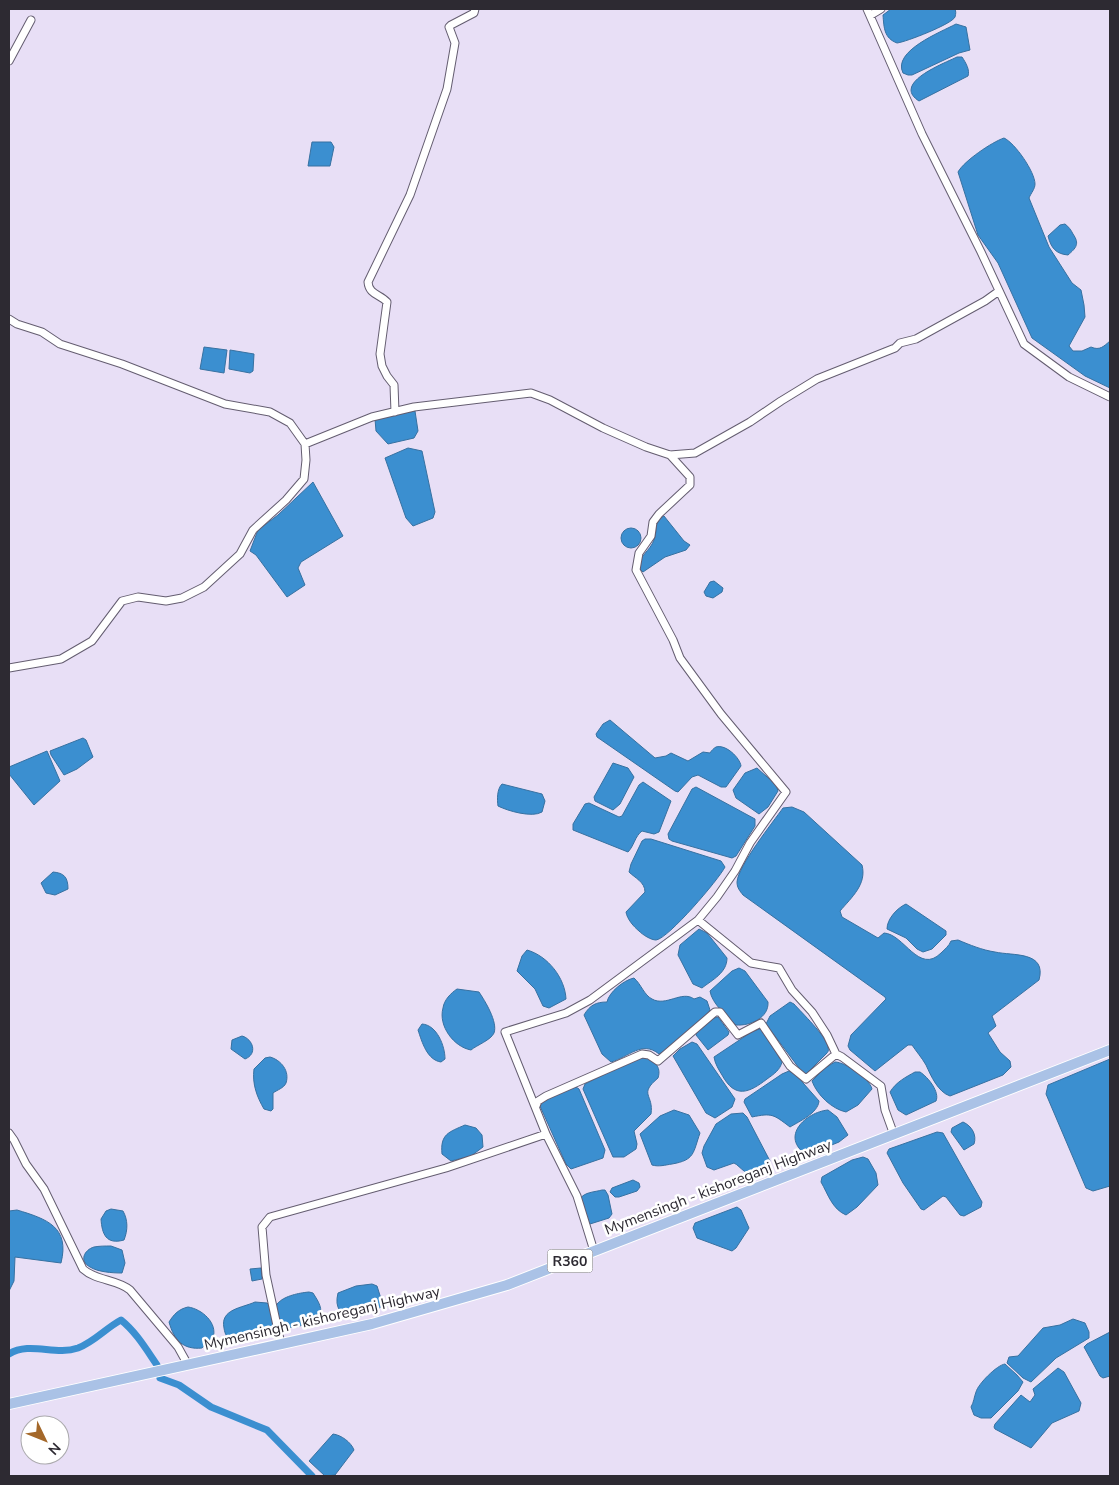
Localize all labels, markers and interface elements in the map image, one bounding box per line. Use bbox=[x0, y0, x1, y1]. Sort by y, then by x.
street label: Mymensingh - kishoreganj Highway bbox=[602, 1134, 835, 1240]
road number: R360 bbox=[548, 1250, 592, 1272]
street label: Mymensingh - kishoreganj Highway bbox=[202, 1281, 442, 1355]
north arrow bbox=[20, 1415, 70, 1465]
text: N bbox=[44, 1438, 65, 1459]

